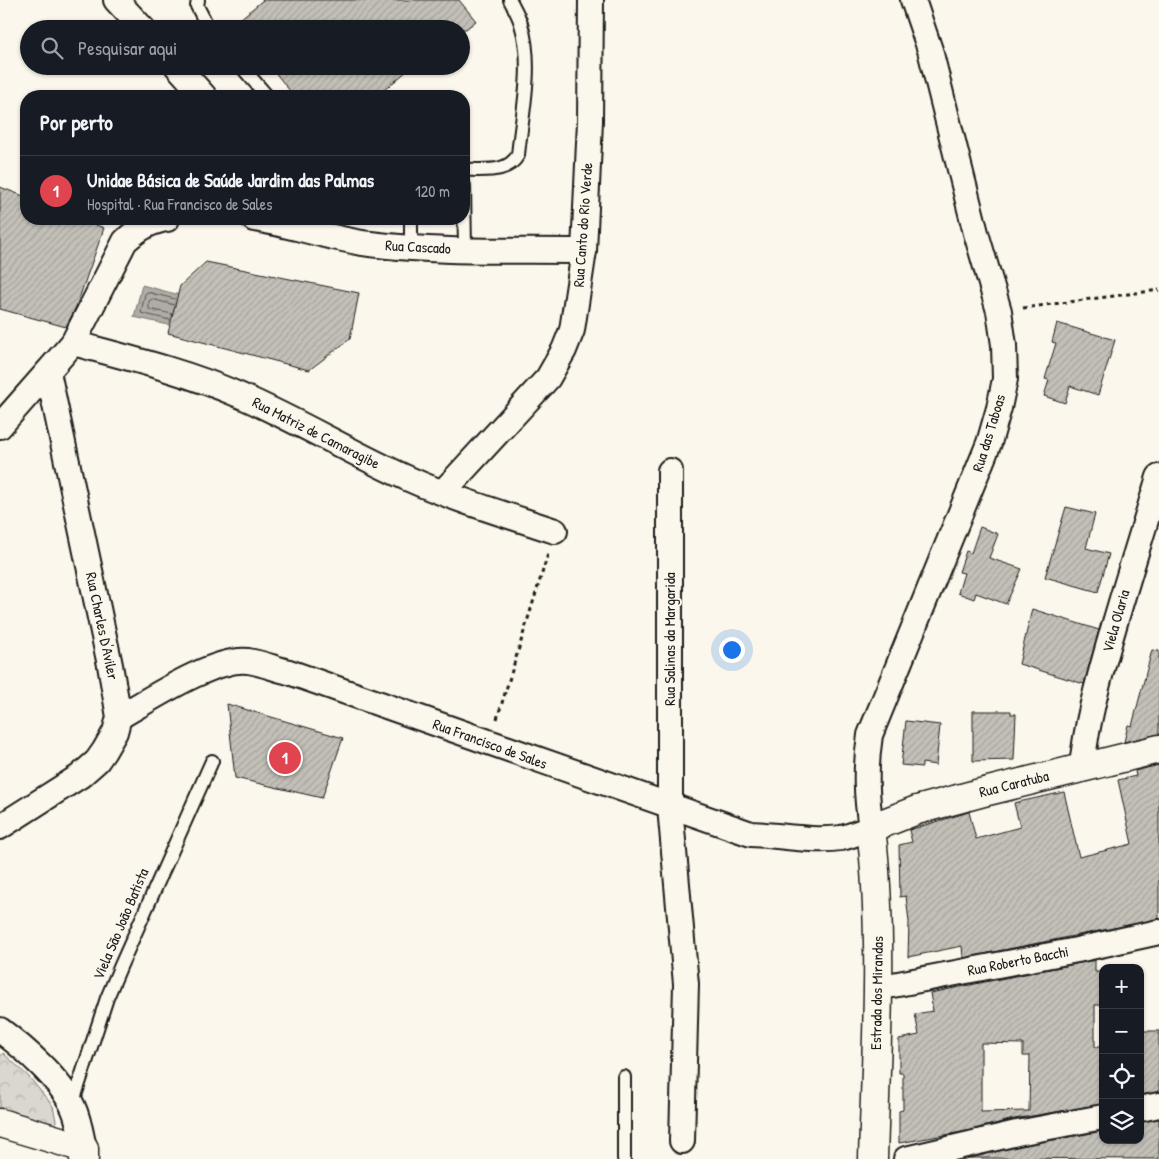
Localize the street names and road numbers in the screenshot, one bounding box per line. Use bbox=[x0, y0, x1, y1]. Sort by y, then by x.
street label: Rua Canto do Rio Verde bbox=[568, 162, 597, 288]
street label: Rua Cascado bbox=[385, 234, 451, 259]
street label: Rua Matriz de Camaragibe bbox=[249, 391, 384, 474]
street label: Rua das Taboas bbox=[967, 391, 1010, 474]
street label: Rua Charles D'Aviler bbox=[81, 570, 124, 682]
street label: Rua Salinas da Margarida bbox=[659, 572, 680, 706]
street label: Viela Olaria bbox=[1097, 587, 1135, 655]
street label: Rua Francisco de Sales bbox=[430, 713, 550, 774]
street label: Rua Caratuba bbox=[977, 765, 1051, 802]
street label: Viela São João Batista bbox=[88, 865, 154, 983]
street label: Estrada dos Mirandas bbox=[865, 936, 888, 1050]
street label: Rua Roberto Bacchi bbox=[966, 940, 1070, 981]

